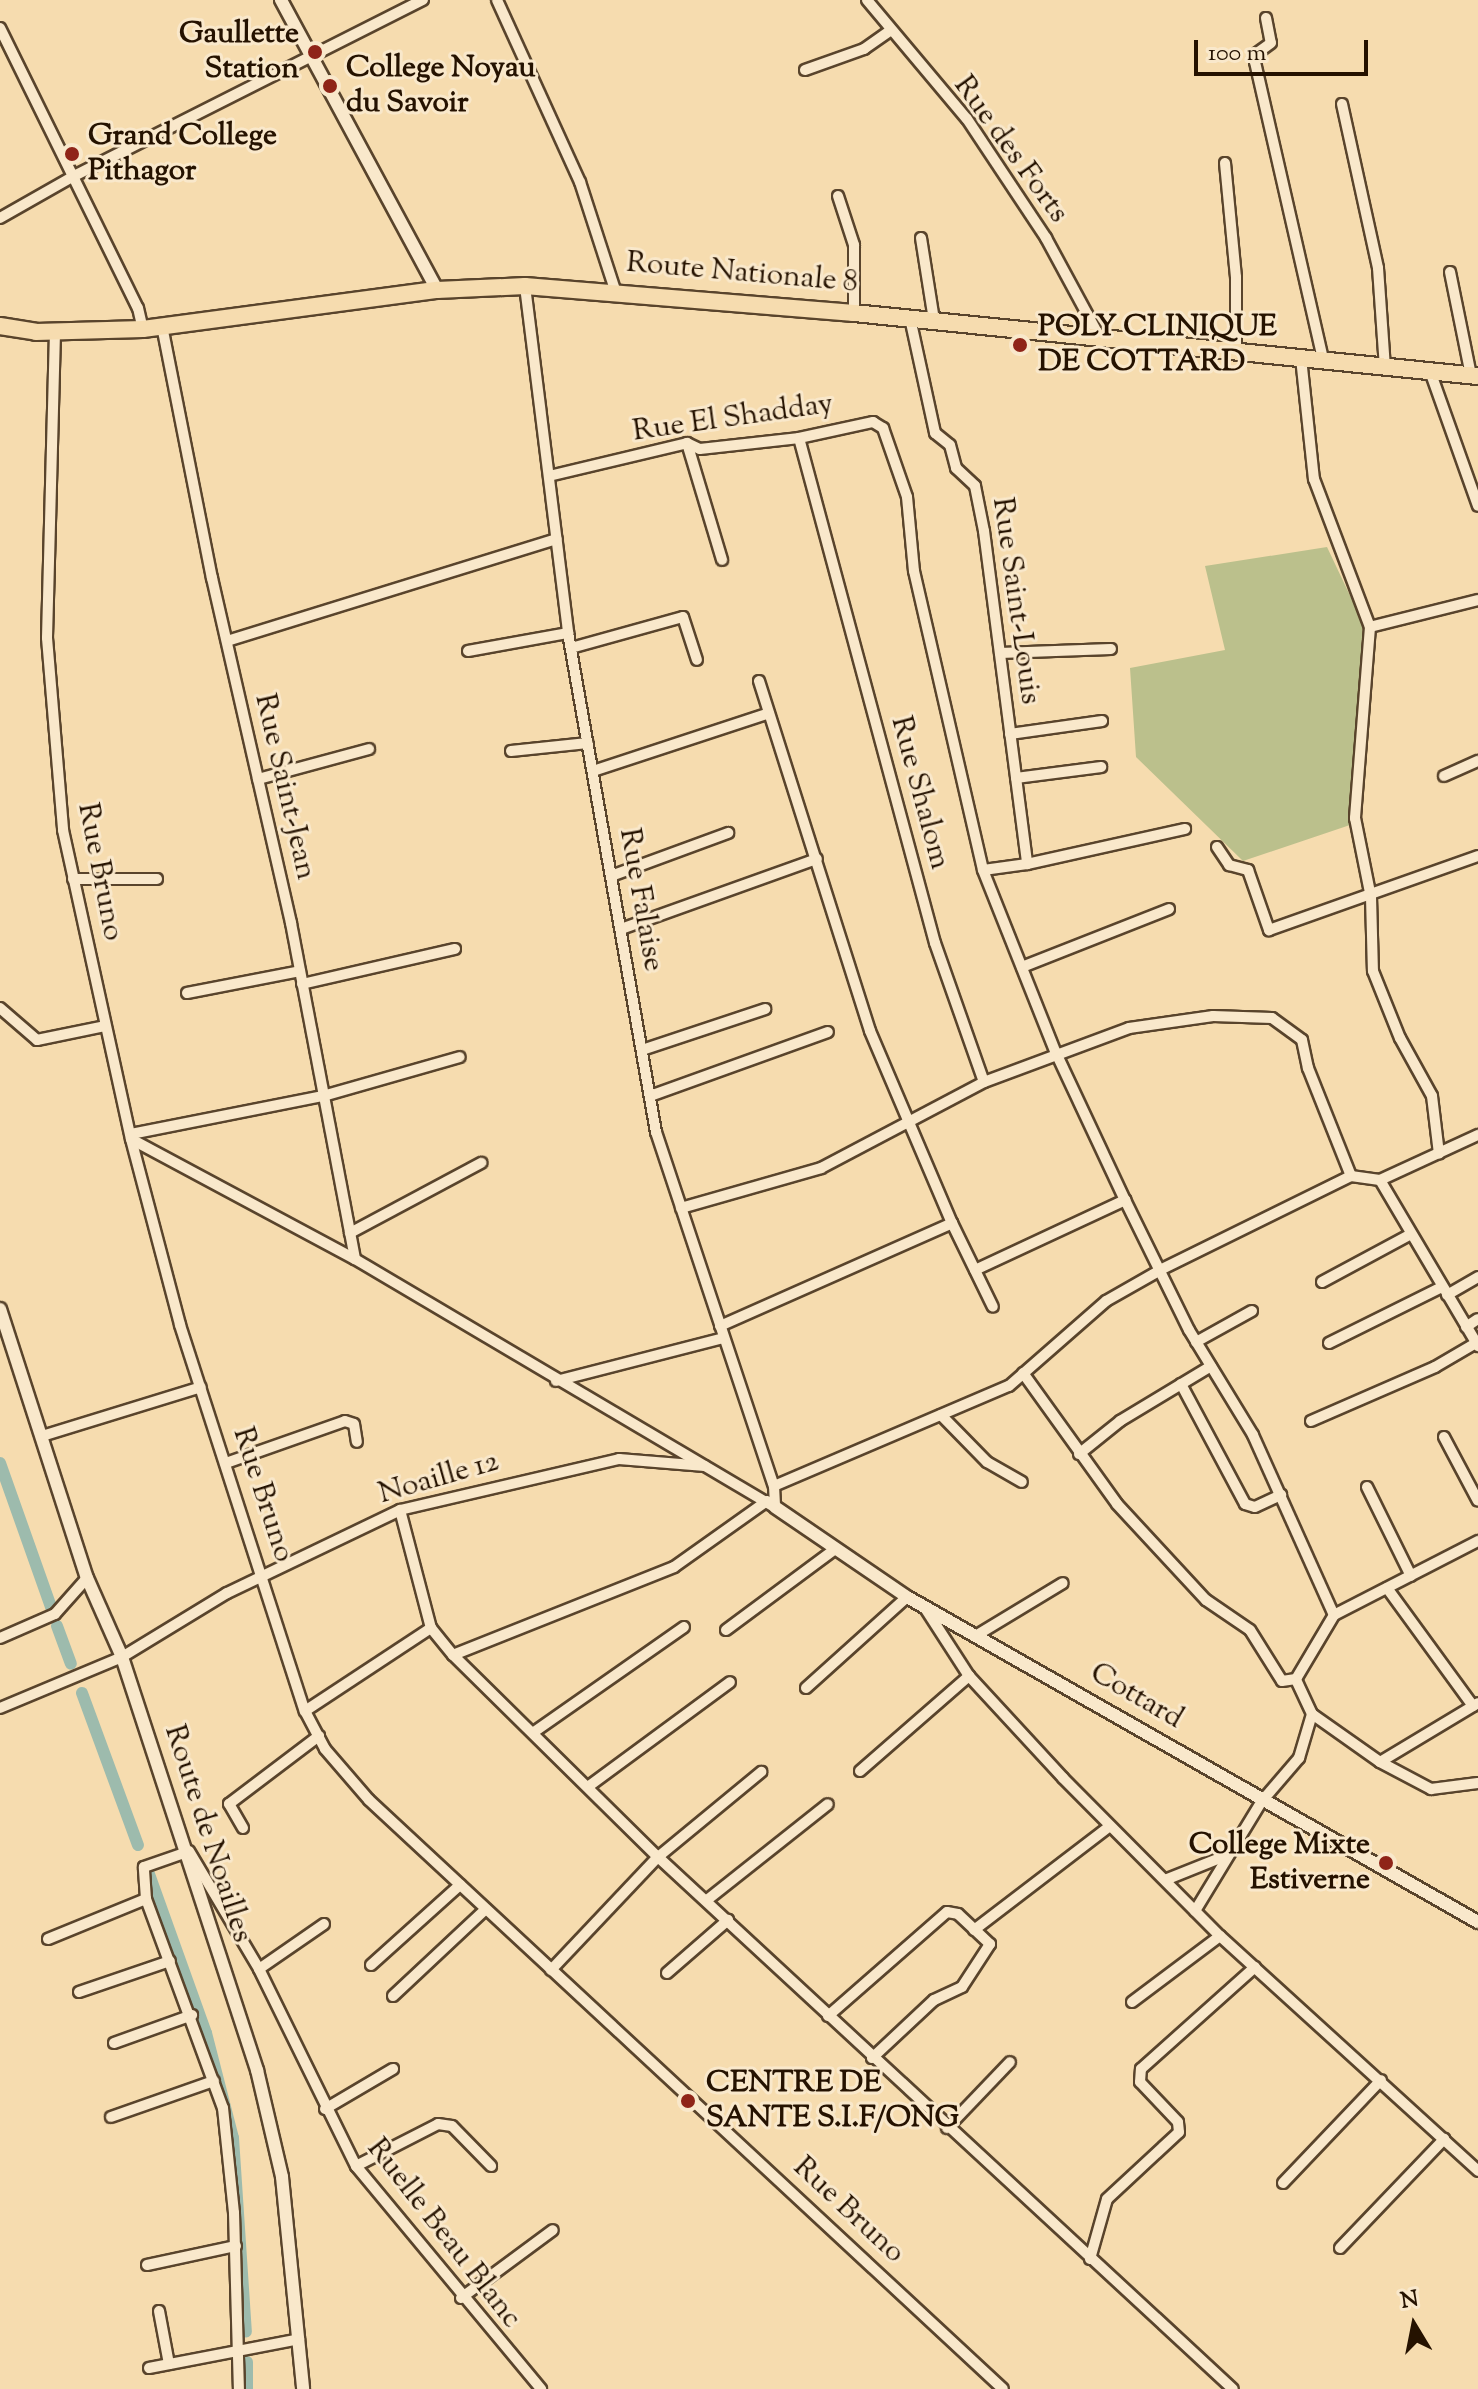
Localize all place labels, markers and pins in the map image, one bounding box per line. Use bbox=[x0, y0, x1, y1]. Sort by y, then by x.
place label: Gaullette Station bbox=[179, 17, 299, 88]
marker: Gaullette Station bbox=[306, 43, 324, 61]
place label: College Noyau du Savoir bbox=[346, 51, 536, 122]
marker: College Noyau du Savoir bbox=[321, 77, 339, 95]
place label: Grand College Pithagor bbox=[88, 119, 277, 190]
marker: Grand College Pithagor bbox=[63, 145, 81, 163]
place label: POLY CLINIQUE DE COTTARD bbox=[1038, 310, 1277, 380]
marker: POLY CLINIQUE DE COTTARD bbox=[1009, 334, 1031, 356]
place label: College Mixte Estiverne bbox=[1189, 1828, 1370, 1898]
marker: College Mixte Estiverne bbox=[1377, 1854, 1395, 1872]
place label: CENTRE DE SANTE S.I.F/ONG bbox=[706, 2066, 959, 2136]
marker: CENTRE DE SANTE S.I.F/ONG bbox=[677, 2090, 699, 2112]

